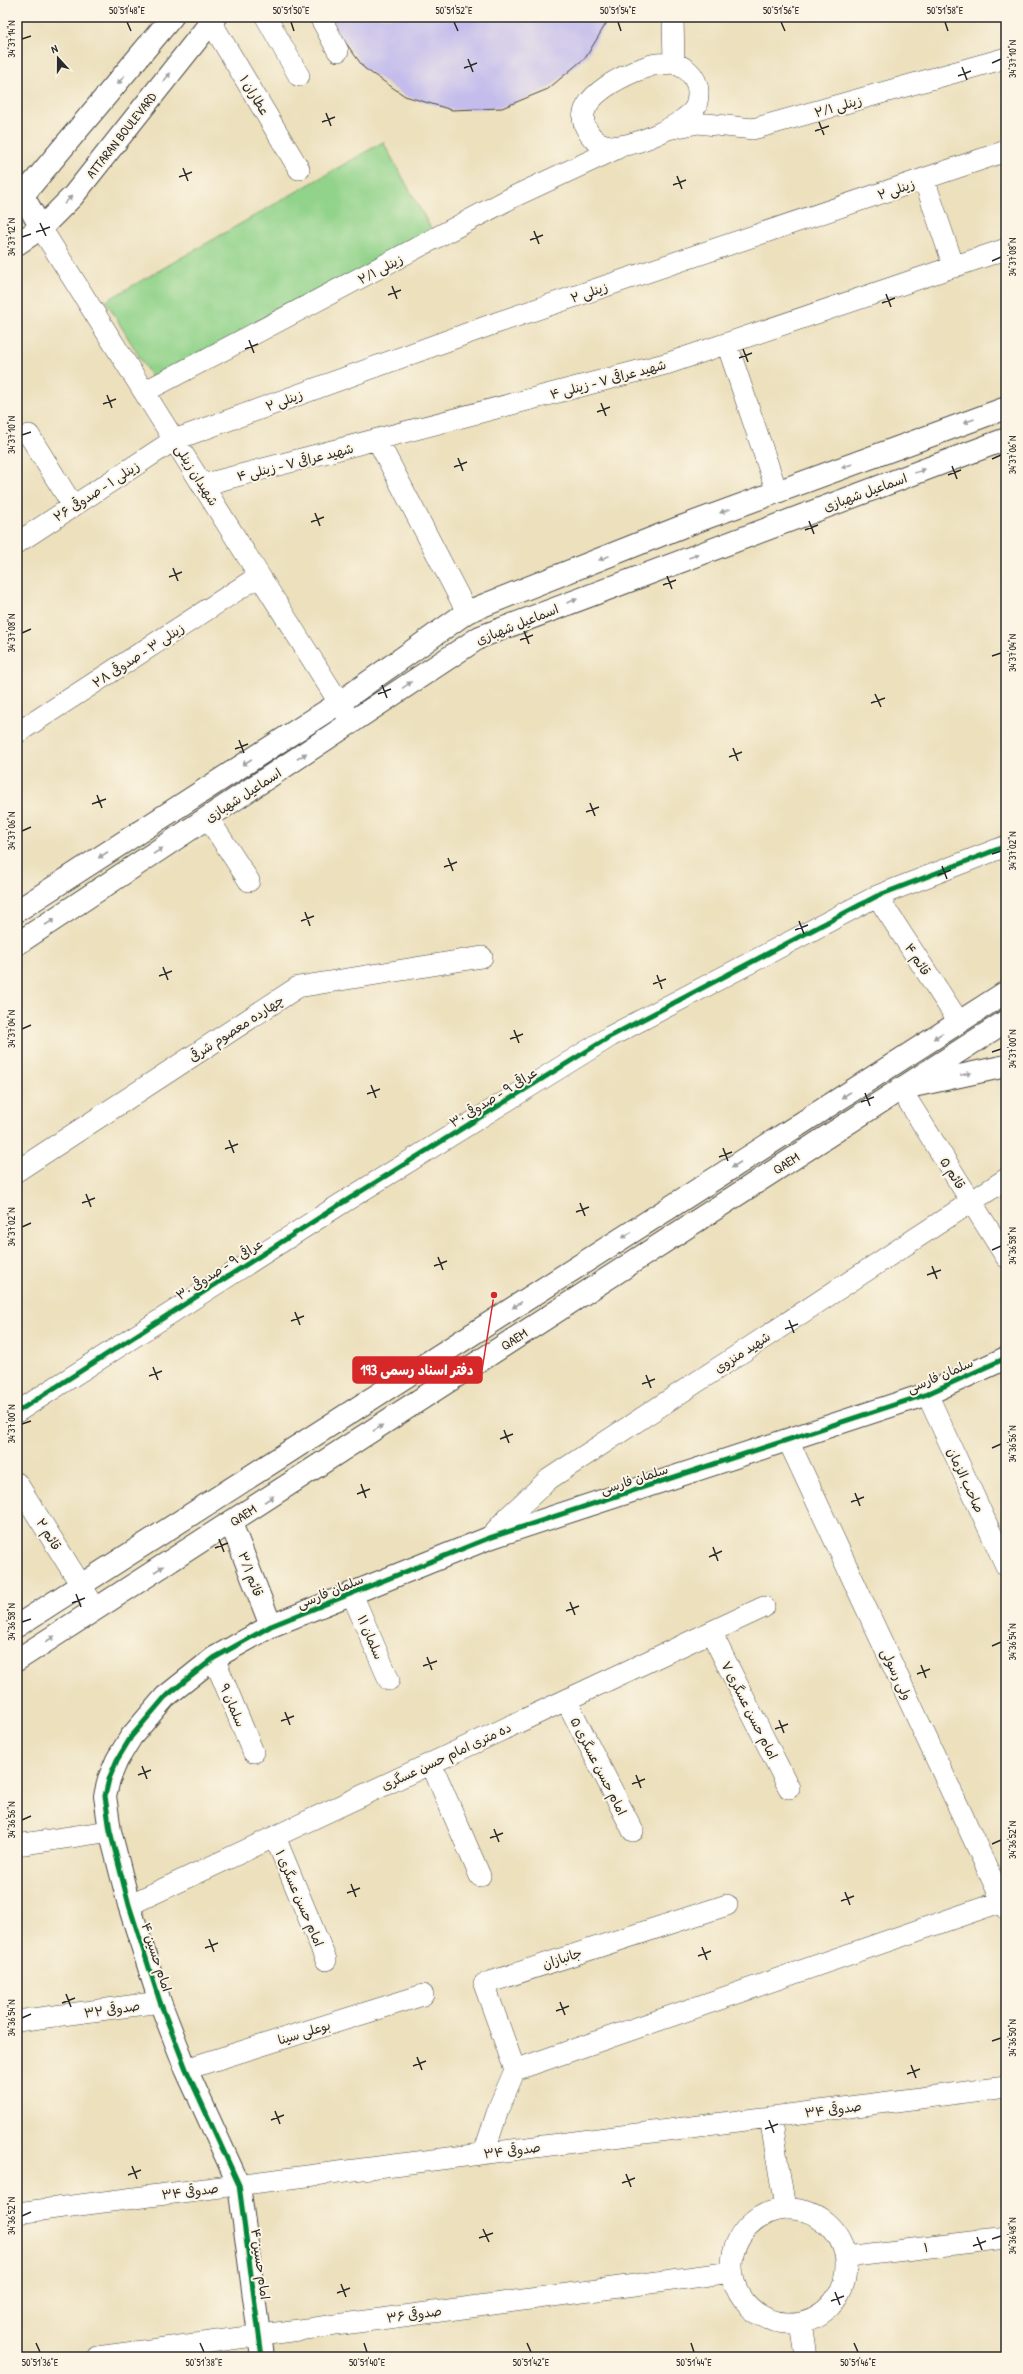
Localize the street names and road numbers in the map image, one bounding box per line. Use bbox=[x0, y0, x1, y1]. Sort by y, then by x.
street label: عطاران ۱ bbox=[236, 71, 274, 119]
street label: ATTARAN BOULEVARD bbox=[82, 88, 161, 182]
street label: زینلی ۲/۱ bbox=[812, 91, 864, 122]
street label: زینلی ۲ bbox=[875, 174, 917, 205]
street label: زینلی ۲/۱ bbox=[354, 250, 406, 289]
street label: زینلی ۲ bbox=[568, 277, 610, 308]
street label: شهید عراقی ۷ - زینلی ۴ bbox=[548, 355, 668, 404]
street label: زینلی ۲ bbox=[263, 385, 305, 416]
street label: شهید عراقی ۷ - زینلی ۴ bbox=[235, 439, 355, 486]
street label: شهیدان زینلی bbox=[170, 441, 223, 510]
street label: زینلی ۱ - صدوقی ۲۶ bbox=[50, 456, 143, 526]
street label: اسماعیل شهبازی bbox=[821, 469, 909, 515]
street label: اسماعیل شهبازی bbox=[473, 599, 561, 649]
street label: زینلی ۳ - صدوقی ۲۸ bbox=[89, 618, 188, 692]
street label: اسماعیل شهبازی bbox=[201, 764, 285, 826]
street label: قائم ۴ bbox=[899, 939, 935, 980]
street label: چهارده معصوم شرقی bbox=[185, 990, 288, 1067]
street label: عراقی ۹ - صدوقی ۳۰ bbox=[446, 1063, 541, 1132]
street label: QAEM bbox=[769, 1148, 803, 1178]
street label: قائم ۵ bbox=[934, 1154, 970, 1194]
street label: عراقی ۹ - صدوقی ۳۰ bbox=[172, 1234, 266, 1305]
street label: QAEM bbox=[497, 1324, 531, 1354]
street label: شهید منزوی bbox=[710, 1327, 774, 1377]
street label: سلمان فارسی bbox=[904, 1353, 976, 1398]
street label: صاحب الزمان bbox=[943, 1444, 989, 1516]
street label: سلمان فارسی bbox=[598, 1460, 671, 1499]
street label: QAEM bbox=[226, 1500, 260, 1530]
street label: قائم ۲ bbox=[31, 1515, 66, 1554]
street label: قائم ۳/۱ bbox=[232, 1549, 268, 1600]
street label: سلمان فارسی bbox=[294, 1569, 366, 1613]
street label: سلمان ۱۱ bbox=[354, 1612, 388, 1662]
street label: ولی رسولی bbox=[876, 1645, 917, 1703]
street label: امام حسن عسگری ۷ bbox=[716, 1658, 783, 1763]
street label: سلمان ۹ bbox=[216, 1681, 250, 1729]
street label: امام حسن عسگری ۵ bbox=[565, 1714, 631, 1819]
street label: ده متری امام حسن عسگری bbox=[378, 1718, 515, 1796]
street label: امام حسن عسگری ۱ bbox=[270, 1847, 328, 1950]
street label: امام حسین ۴ bbox=[135, 1920, 177, 1995]
street label: جانبازان bbox=[540, 1943, 584, 1973]
street label: صدوقی ۳۲ bbox=[83, 1996, 141, 2023]
street label: بوعلی سینا bbox=[275, 2015, 333, 2049]
street label: صدوقی ۳۴ bbox=[803, 2097, 863, 2122]
street label: صدوقی ۳۴ bbox=[482, 2138, 542, 2163]
street label: صدوقی ۳۴ bbox=[160, 2179, 220, 2204]
street label: امام حسین ۴ bbox=[245, 2227, 275, 2301]
street label: ۱ bbox=[923, 2238, 929, 2256]
street label: صدوقی ۳۶ bbox=[385, 2301, 443, 2328]

